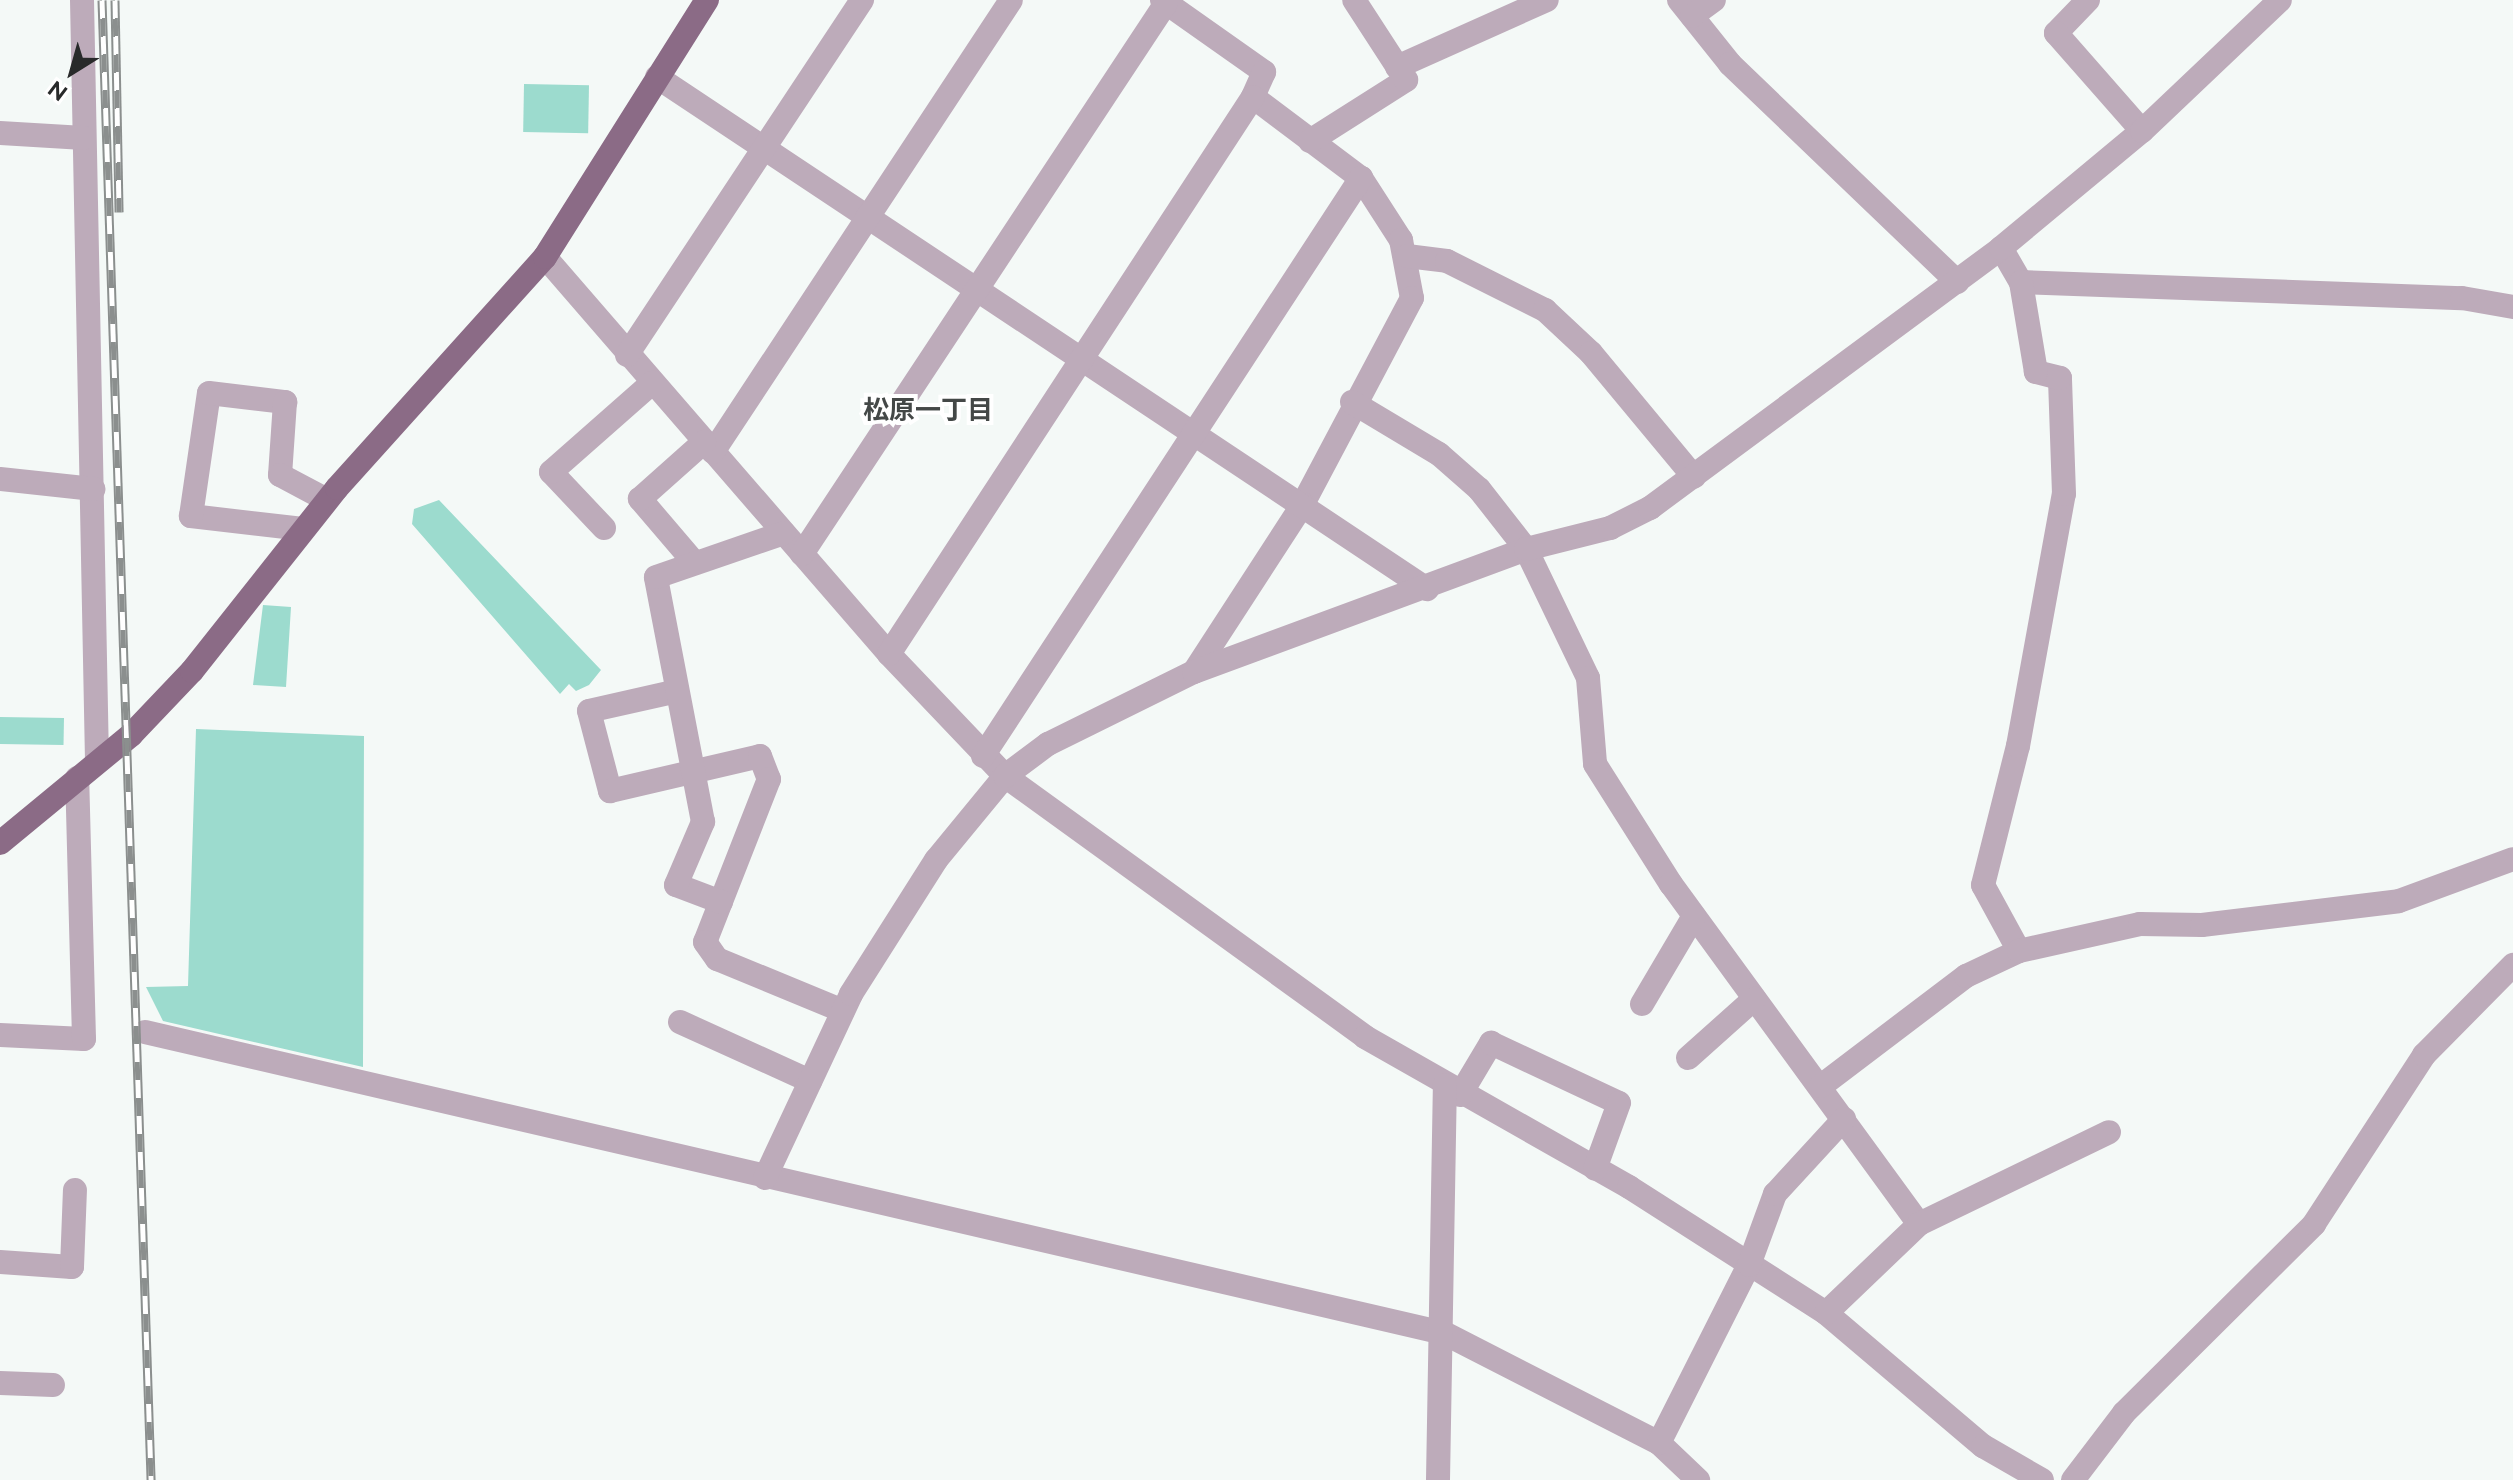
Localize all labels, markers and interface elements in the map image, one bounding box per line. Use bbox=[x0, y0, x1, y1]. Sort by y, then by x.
north arrow bbox=[32, 32, 112, 112]
text: N bbox=[43, 76, 72, 107]
district label: 松原一丁目 bbox=[863, 395, 993, 427]

